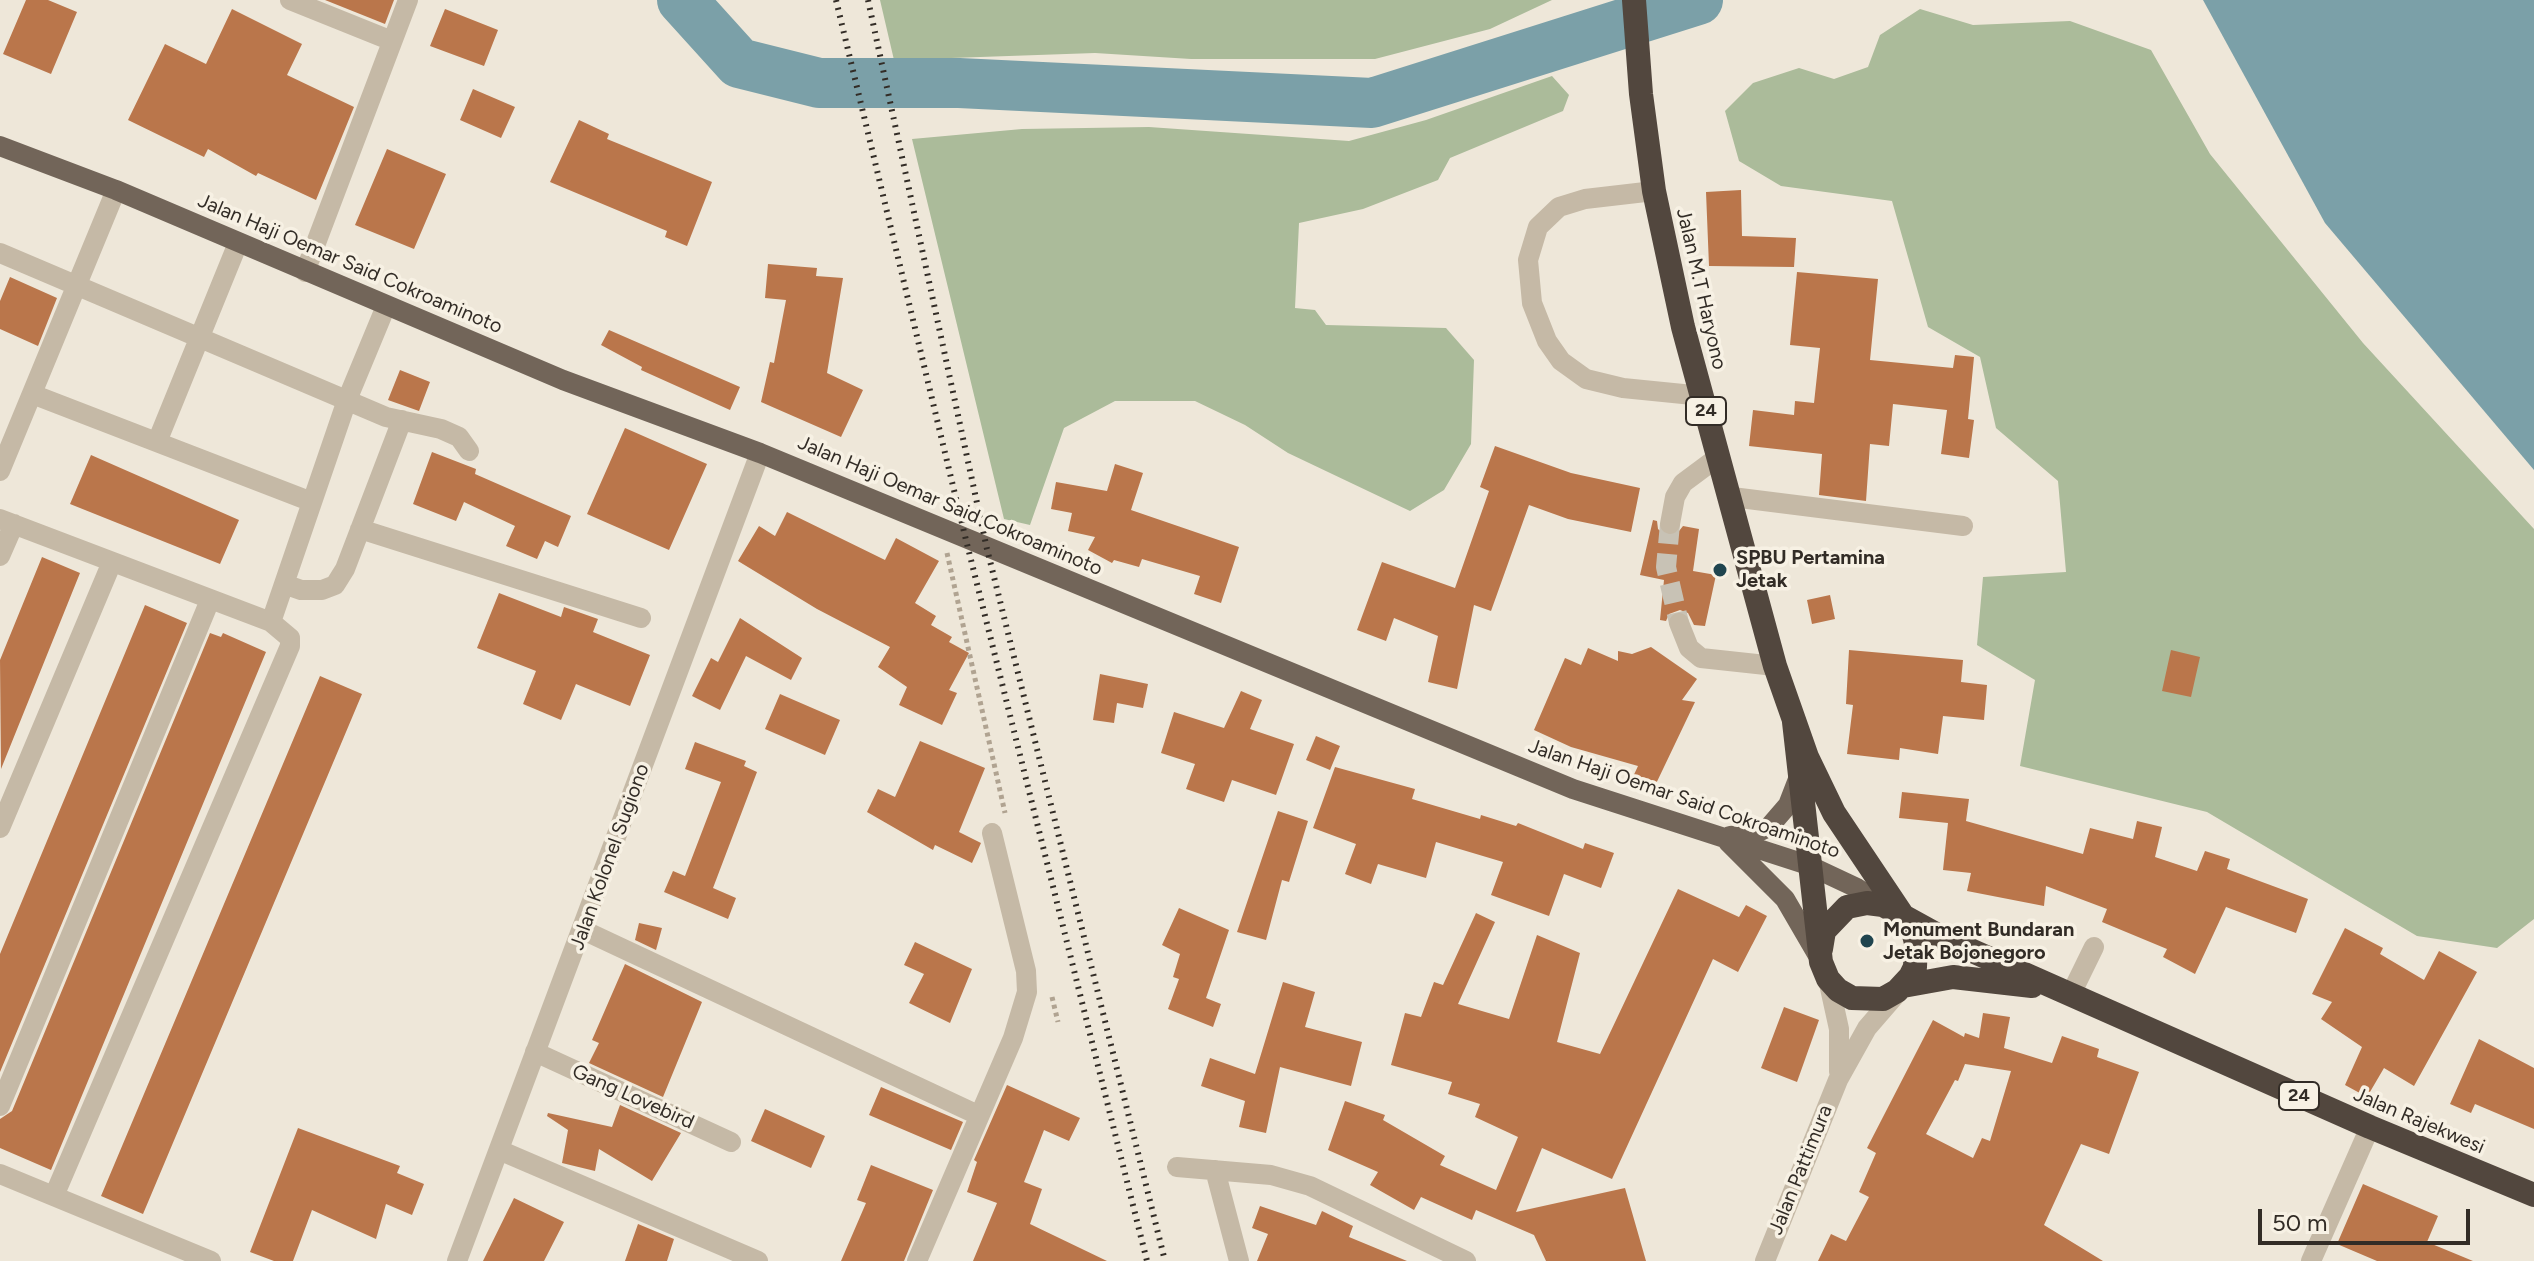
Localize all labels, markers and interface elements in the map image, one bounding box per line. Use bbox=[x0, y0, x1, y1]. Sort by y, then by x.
street label: Jalan Haji Oemar Said Cokroaminoto bbox=[194, 189, 506, 339]
street label: Jalan M.T Haryono bbox=[1671, 206, 1731, 372]
road number: 24 bbox=[1686, 397, 1726, 425]
street label: Jalan Haji Oemar Said Cokroaminoto bbox=[794, 431, 1106, 581]
place label: SPBU Pertamina Jetak bbox=[1736, 546, 1885, 593]
marker: SPBU Pertamina Jetak bbox=[1711, 561, 1729, 579]
street label: Jalan Haji Oemar Said Cokroaminoto bbox=[1525, 734, 1843, 864]
street label: Jalan Kolonel Sugiono bbox=[565, 761, 655, 953]
place label: Monument Bundaran Jetak Bojonegoro bbox=[1883, 918, 2074, 965]
marker: Monument Bundaran Jetak Bojonegoro bbox=[1858, 932, 1876, 950]
street label: Gang Lovebird bbox=[568, 1059, 698, 1135]
road number: 24 bbox=[2279, 1082, 2319, 1110]
street label: Jalan Rajekwesi bbox=[2350, 1083, 2488, 1159]
street label: Jalan Pattimura bbox=[1764, 1102, 1838, 1238]
scale bar bbox=[2262, 1193, 2474, 1243]
text: 50 m bbox=[2272, 1208, 2328, 1237]

